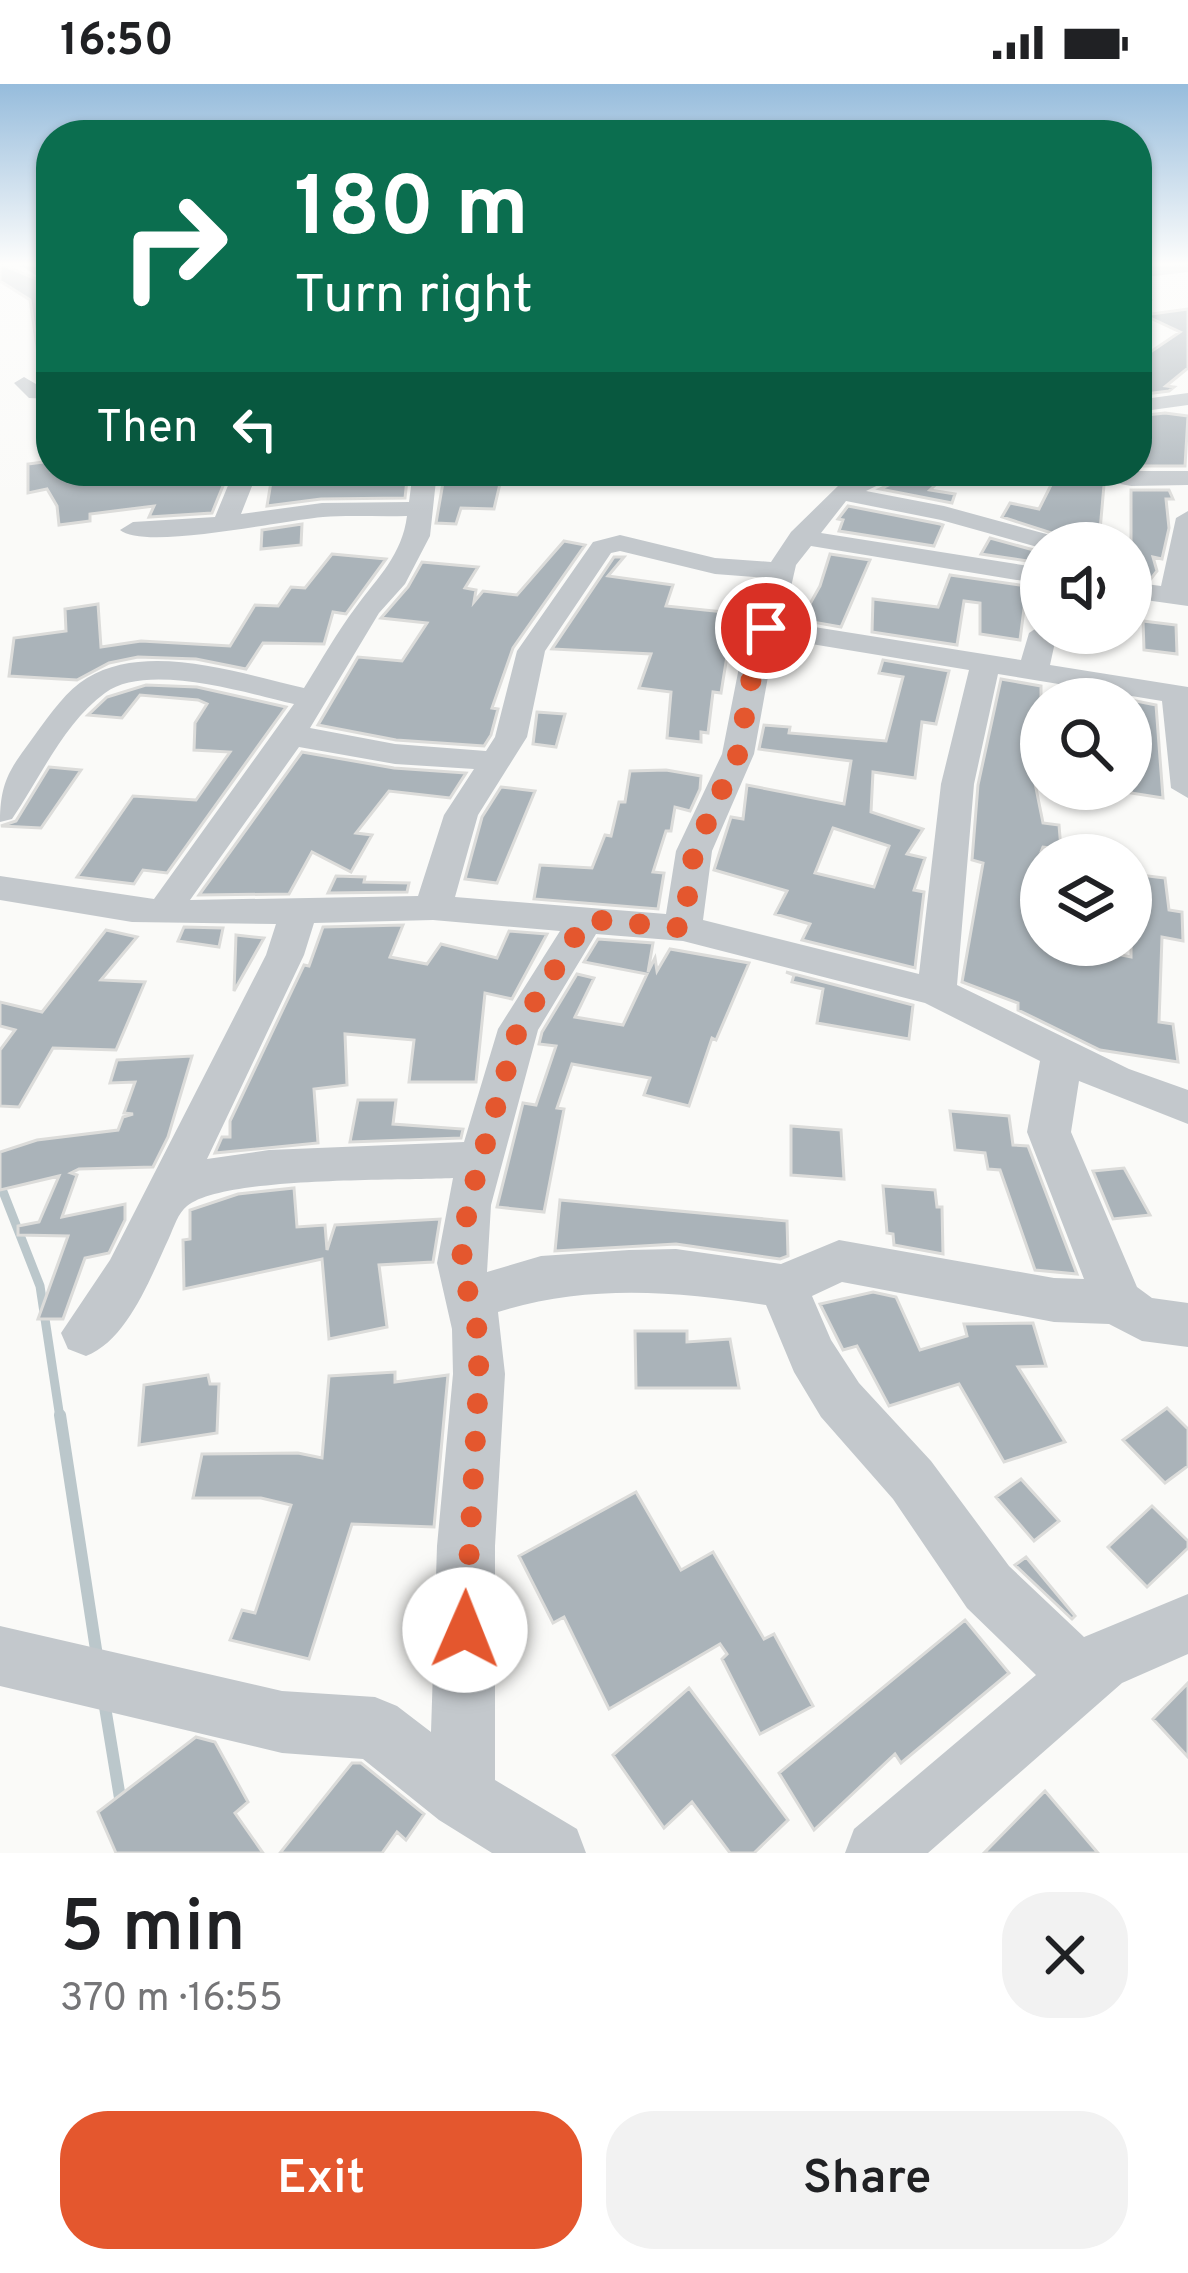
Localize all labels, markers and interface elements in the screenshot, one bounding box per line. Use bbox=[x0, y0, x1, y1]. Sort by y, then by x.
text: 16:50 bbox=[60, 14, 174, 71]
text: 180 m bbox=[294, 159, 529, 265]
icon: right bbox=[96, 168, 252, 324]
text: Turn right bbox=[294, 263, 533, 332]
icon: left bbox=[222, 396, 288, 462]
text: Then bbox=[96, 401, 198, 458]
map controls bbox=[1020, 522, 1152, 966]
button: sound bbox=[1020, 522, 1152, 654]
pin bbox=[715, 577, 817, 679]
icon: arrive bbox=[733, 595, 799, 661]
button: search bbox=[1020, 678, 1152, 810]
button: layers bbox=[1020, 834, 1152, 966]
position arrow bbox=[402, 1567, 528, 1693]
text: 5 min bbox=[60, 1885, 246, 1977]
button: close bbox=[1002, 1892, 1128, 2018]
text: 370 m · 16:55 bbox=[60, 1976, 283, 2025]
button: Exit bbox=[60, 2111, 582, 2249]
button: Share bbox=[606, 2111, 1128, 2249]

